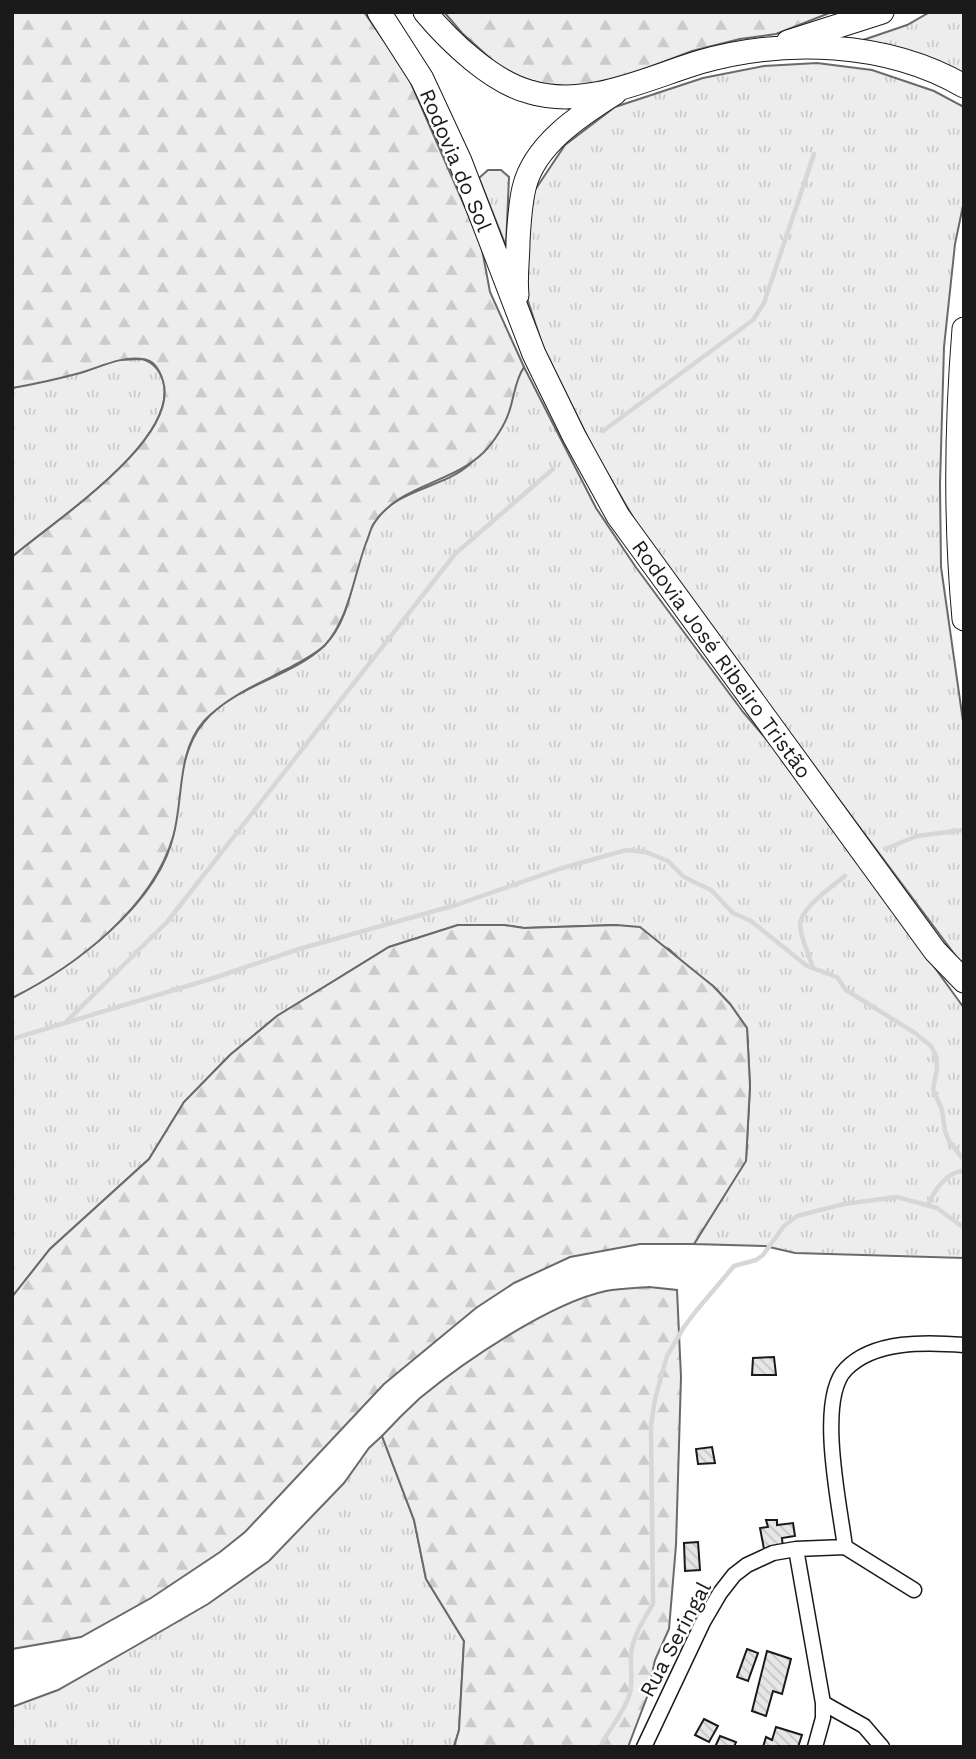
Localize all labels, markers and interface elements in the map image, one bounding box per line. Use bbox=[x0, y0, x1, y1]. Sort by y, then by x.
street label: Rodovia do Sol bbox=[415, 85, 498, 236]
street label: Rodovia José Ribeiro Tristão bbox=[627, 535, 817, 783]
street label: Rua Seringal bbox=[634, 1576, 716, 1701]

